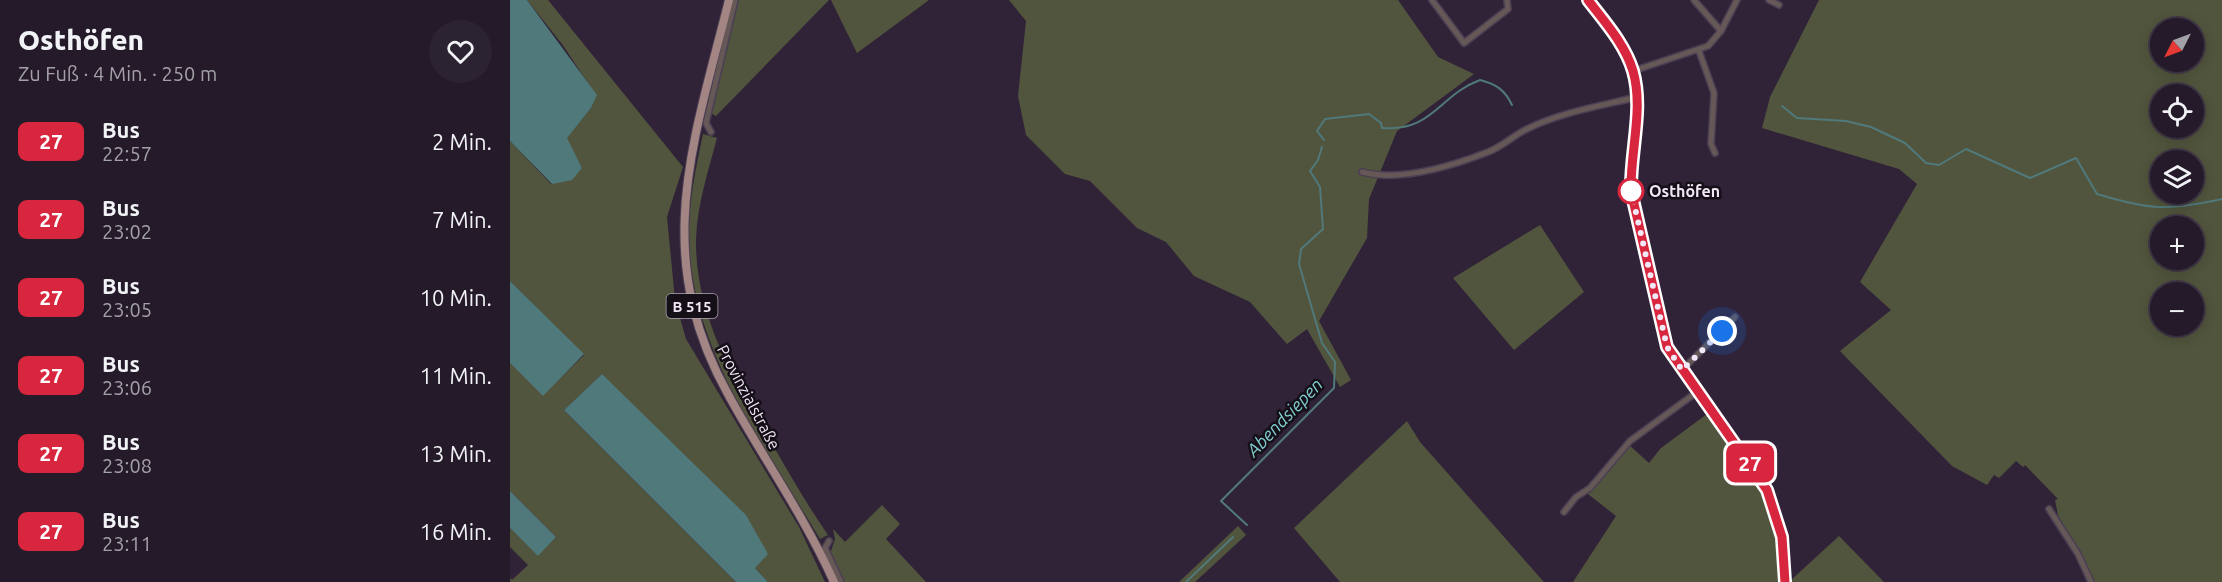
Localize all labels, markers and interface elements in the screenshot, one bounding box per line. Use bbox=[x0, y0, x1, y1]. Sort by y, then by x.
north arrow bbox=[2150, 18, 2204, 72]
map controls bbox=[2150, 18, 2204, 336]
button: heart bbox=[429, 20, 492, 83]
text: Osthöfen bbox=[18, 24, 144, 55]
text: Zu Fuß · 4 Min. · 250 m bbox=[18, 62, 217, 85]
button: locate bbox=[2150, 84, 2204, 138]
text: Bus bbox=[102, 117, 140, 142]
text: 27 bbox=[39, 129, 63, 153]
text: 2 Min. bbox=[432, 129, 492, 154]
text: 22:57 bbox=[102, 142, 152, 165]
button: layers bbox=[2150, 150, 2204, 204]
marker: Osthöfen bbox=[1618, 178, 1644, 204]
place label: Osthöfen bbox=[1649, 182, 1720, 200]
text: Bus bbox=[102, 195, 140, 220]
text: 27 bbox=[39, 207, 63, 231]
text: 7 Min. bbox=[432, 207, 492, 232]
button: + bbox=[2150, 216, 2204, 270]
text: 23:02 bbox=[102, 220, 152, 243]
text: Bus bbox=[102, 273, 140, 298]
button: − bbox=[2150, 282, 2204, 336]
text: 27 bbox=[39, 285, 63, 309]
text: 10 Min. bbox=[420, 285, 492, 310]
road number: B 515 bbox=[666, 294, 717, 318]
text: 23:05 bbox=[102, 298, 152, 321]
your location bbox=[1707, 316, 1737, 346]
street label: Provinzialstraße bbox=[714, 342, 784, 452]
text: Bus bbox=[102, 351, 140, 376]
text: 27 bbox=[39, 363, 63, 387]
text: 11 Min. bbox=[420, 363, 492, 388]
water label: Abendsiepen bbox=[1241, 374, 1326, 461]
text: 23:06 bbox=[102, 376, 152, 399]
text: Bus bbox=[102, 429, 140, 454]
text: 27 bbox=[39, 441, 63, 465]
text: 13 Min. bbox=[420, 441, 492, 466]
line badge: 27 bbox=[1723, 444, 1777, 482]
text: 27 bbox=[1738, 451, 1762, 475]
text: 23:08 bbox=[102, 454, 152, 477]
text: Bus bbox=[102, 507, 140, 532]
text: 27 bbox=[39, 519, 63, 543]
text: 16 Min. bbox=[420, 519, 492, 544]
text: 23:11 bbox=[102, 532, 152, 555]

